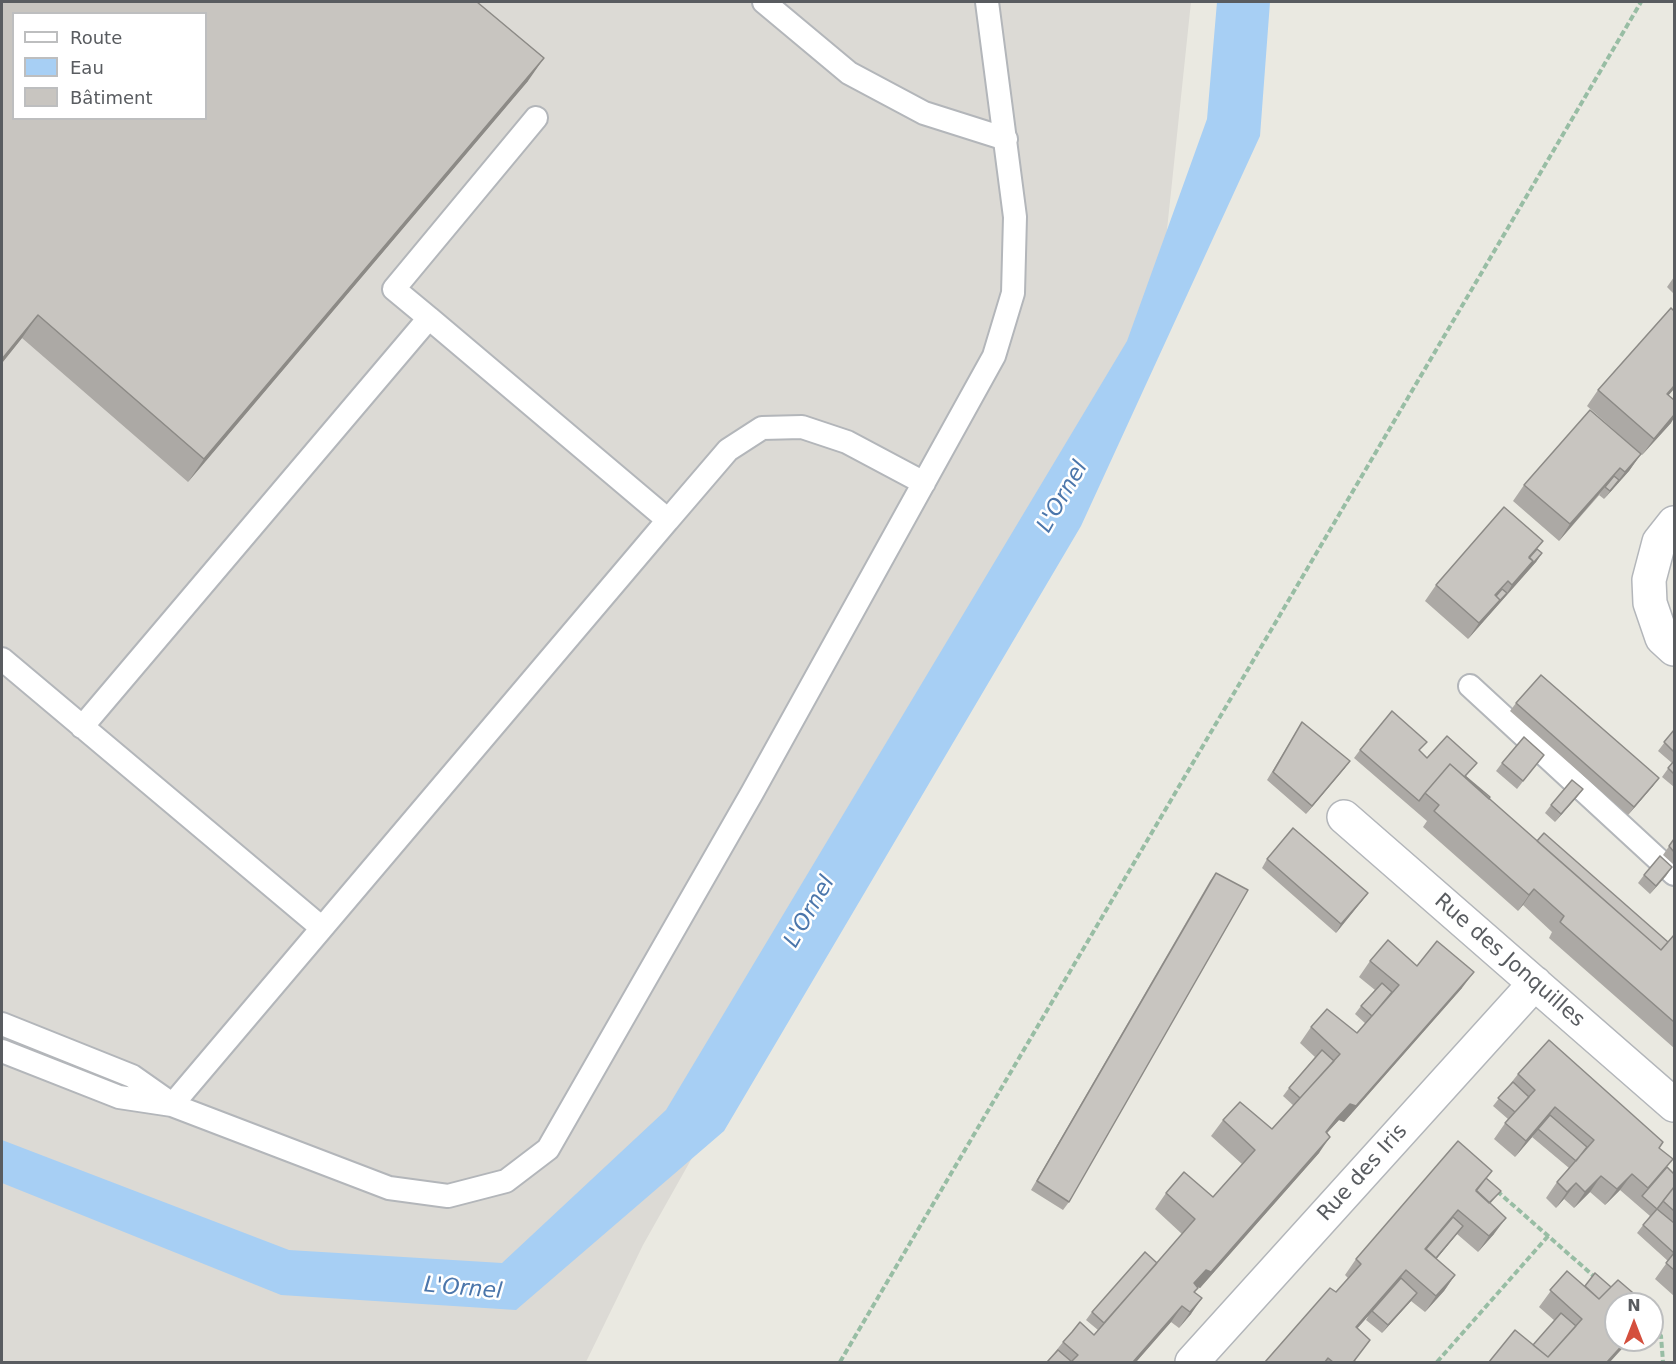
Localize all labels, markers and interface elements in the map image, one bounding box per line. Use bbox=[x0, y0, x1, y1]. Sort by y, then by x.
legend bbox=[12, 12, 207, 120]
text: Route bbox=[70, 27, 122, 48]
text: Eau bbox=[70, 57, 104, 78]
text: Bâtiment bbox=[70, 87, 153, 108]
water label: L'Ornel bbox=[1032, 457, 1094, 537]
water label: L'Ornel bbox=[779, 872, 841, 952]
street label: Rue des Jonquilles bbox=[1429, 889, 1589, 1033]
street label: Rue des Iris bbox=[1313, 1119, 1413, 1227]
water label: L'Ornel bbox=[423, 1272, 503, 1306]
north arrow bbox=[1604, 1292, 1664, 1352]
text: N bbox=[1627, 1296, 1641, 1315]

